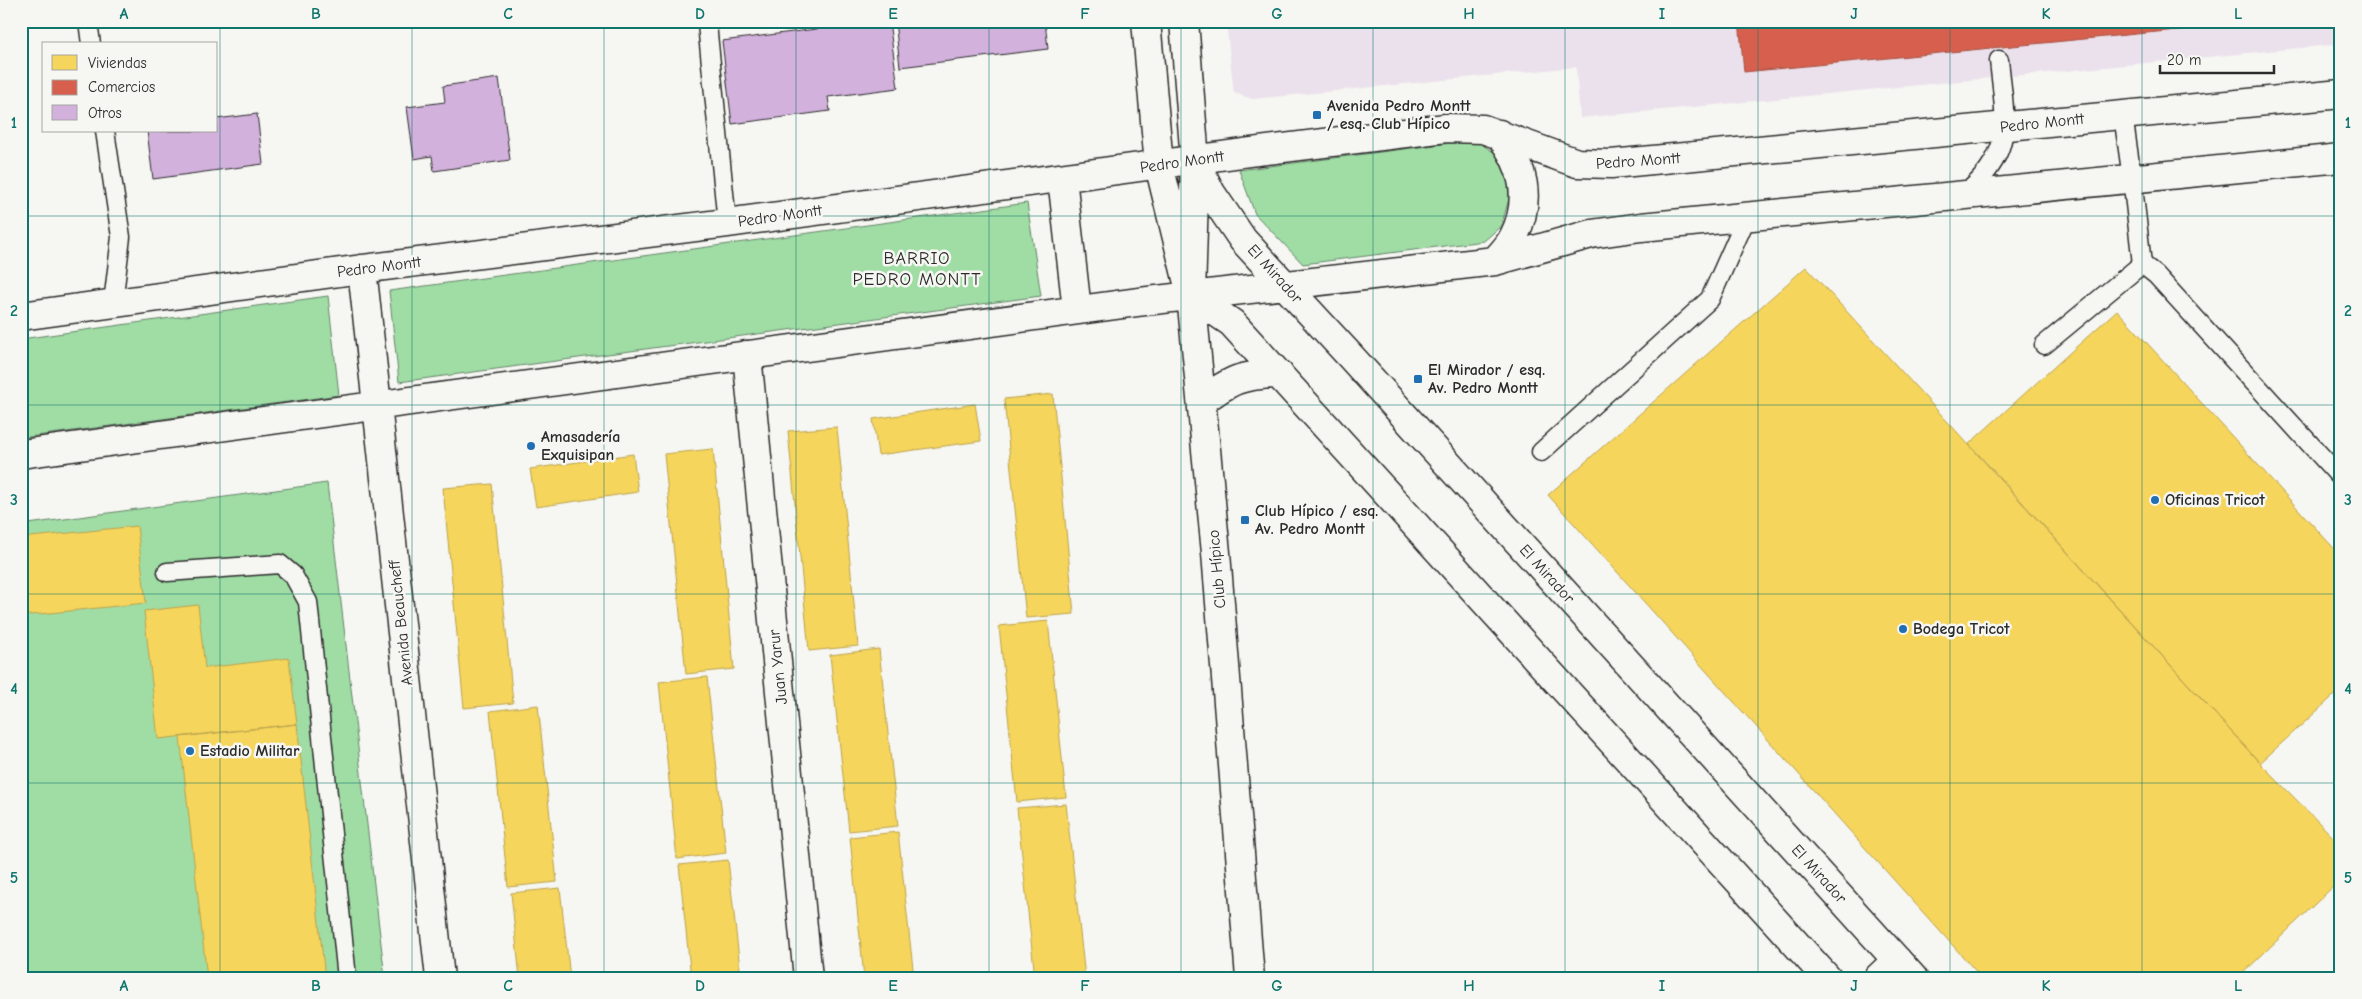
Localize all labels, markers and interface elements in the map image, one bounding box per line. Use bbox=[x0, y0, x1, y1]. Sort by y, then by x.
text: A bbox=[120, 5, 129, 23]
text: B bbox=[311, 5, 321, 23]
text: C bbox=[503, 5, 513, 23]
text: D bbox=[695, 5, 705, 23]
text: E bbox=[888, 5, 898, 23]
text: F bbox=[1080, 5, 1090, 23]
text: G bbox=[1271, 5, 1283, 23]
text: H bbox=[1463, 5, 1475, 23]
text: I bbox=[1659, 5, 1665, 23]
text: J bbox=[1850, 5, 1858, 23]
text: K bbox=[2041, 5, 2051, 23]
text: L bbox=[2234, 5, 2242, 23]
legend bbox=[42, 42, 218, 132]
scale bar bbox=[2160, 42, 2273, 74]
text: 20 m bbox=[2167, 51, 2201, 69]
text: Viviendas bbox=[88, 54, 147, 72]
text: Comercios bbox=[88, 78, 155, 96]
place label: Avenida Pedro Montt / esq. Club Hípico bbox=[1327, 97, 1471, 133]
text: Otros bbox=[88, 104, 122, 122]
marker: Avenida Pedro Montt / esq. Club Hípico bbox=[1311, 109, 1323, 121]
street label: Pedro Montt bbox=[1999, 110, 2085, 136]
text: 1 bbox=[11, 114, 17, 132]
text: 1 bbox=[2345, 114, 2351, 132]
street label: Pedro Montt bbox=[1139, 147, 1226, 177]
street label: Pedro Montt bbox=[1595, 149, 1681, 173]
street label: Pedro Montt bbox=[737, 201, 824, 231]
street label: El Mirador bbox=[1244, 241, 1307, 308]
district label: BARRIO PEDRO MONTT bbox=[852, 248, 982, 290]
street label: Pedro Montt bbox=[336, 253, 422, 281]
text: 2 bbox=[10, 302, 18, 320]
text: 2 bbox=[2344, 302, 2352, 320]
place label: El Mirador / esq. Av. Pedro Montt bbox=[1428, 361, 1545, 397]
marker: El Mirador / esq. Av. Pedro Montt bbox=[1412, 373, 1424, 385]
place label: Amasadería Exquisipan bbox=[541, 428, 620, 464]
marker: Amasadería Exquisipan bbox=[525, 440, 537, 452]
text: 3 bbox=[10, 491, 18, 509]
place label: Oficinas Tricot bbox=[2165, 491, 2265, 509]
text: 3 bbox=[2344, 491, 2352, 509]
marker: Oficinas Tricot bbox=[2149, 494, 2161, 506]
place label: Club Hípico / esq. Av. Pedro Montt bbox=[1255, 502, 1378, 538]
marker: Club Hípico / esq. Av. Pedro Montt bbox=[1239, 514, 1251, 526]
street label: Club Hípico bbox=[1205, 529, 1229, 609]
street label: El Mirador bbox=[1516, 541, 1579, 608]
street label: Avenida Beaucheff bbox=[385, 558, 417, 687]
place label: Bodega Tricot bbox=[1913, 620, 2010, 638]
marker: Bodega Tricot bbox=[1897, 623, 1909, 635]
street label: Juan Yarur bbox=[765, 628, 791, 706]
text: 4 bbox=[10, 680, 18, 698]
text: 4 bbox=[2344, 680, 2352, 698]
place label: Estadio Militar bbox=[200, 742, 300, 760]
marker: Estadio Militar bbox=[184, 745, 196, 757]
street label: El Mirador bbox=[1788, 841, 1851, 908]
text: 5 bbox=[10, 869, 18, 887]
text: 5 bbox=[2344, 869, 2352, 887]
text: A bbox=[120, 977, 129, 995]
text: B bbox=[311, 977, 321, 995]
text: C bbox=[503, 977, 513, 995]
text: D bbox=[695, 977, 705, 995]
text: E bbox=[888, 977, 898, 995]
text: F bbox=[1080, 977, 1090, 995]
text: G bbox=[1271, 977, 1283, 995]
text: H bbox=[1463, 977, 1475, 995]
text: I bbox=[1659, 977, 1665, 995]
text: J bbox=[1850, 977, 1858, 995]
text: K bbox=[2041, 977, 2051, 995]
text: L bbox=[2234, 977, 2242, 995]

